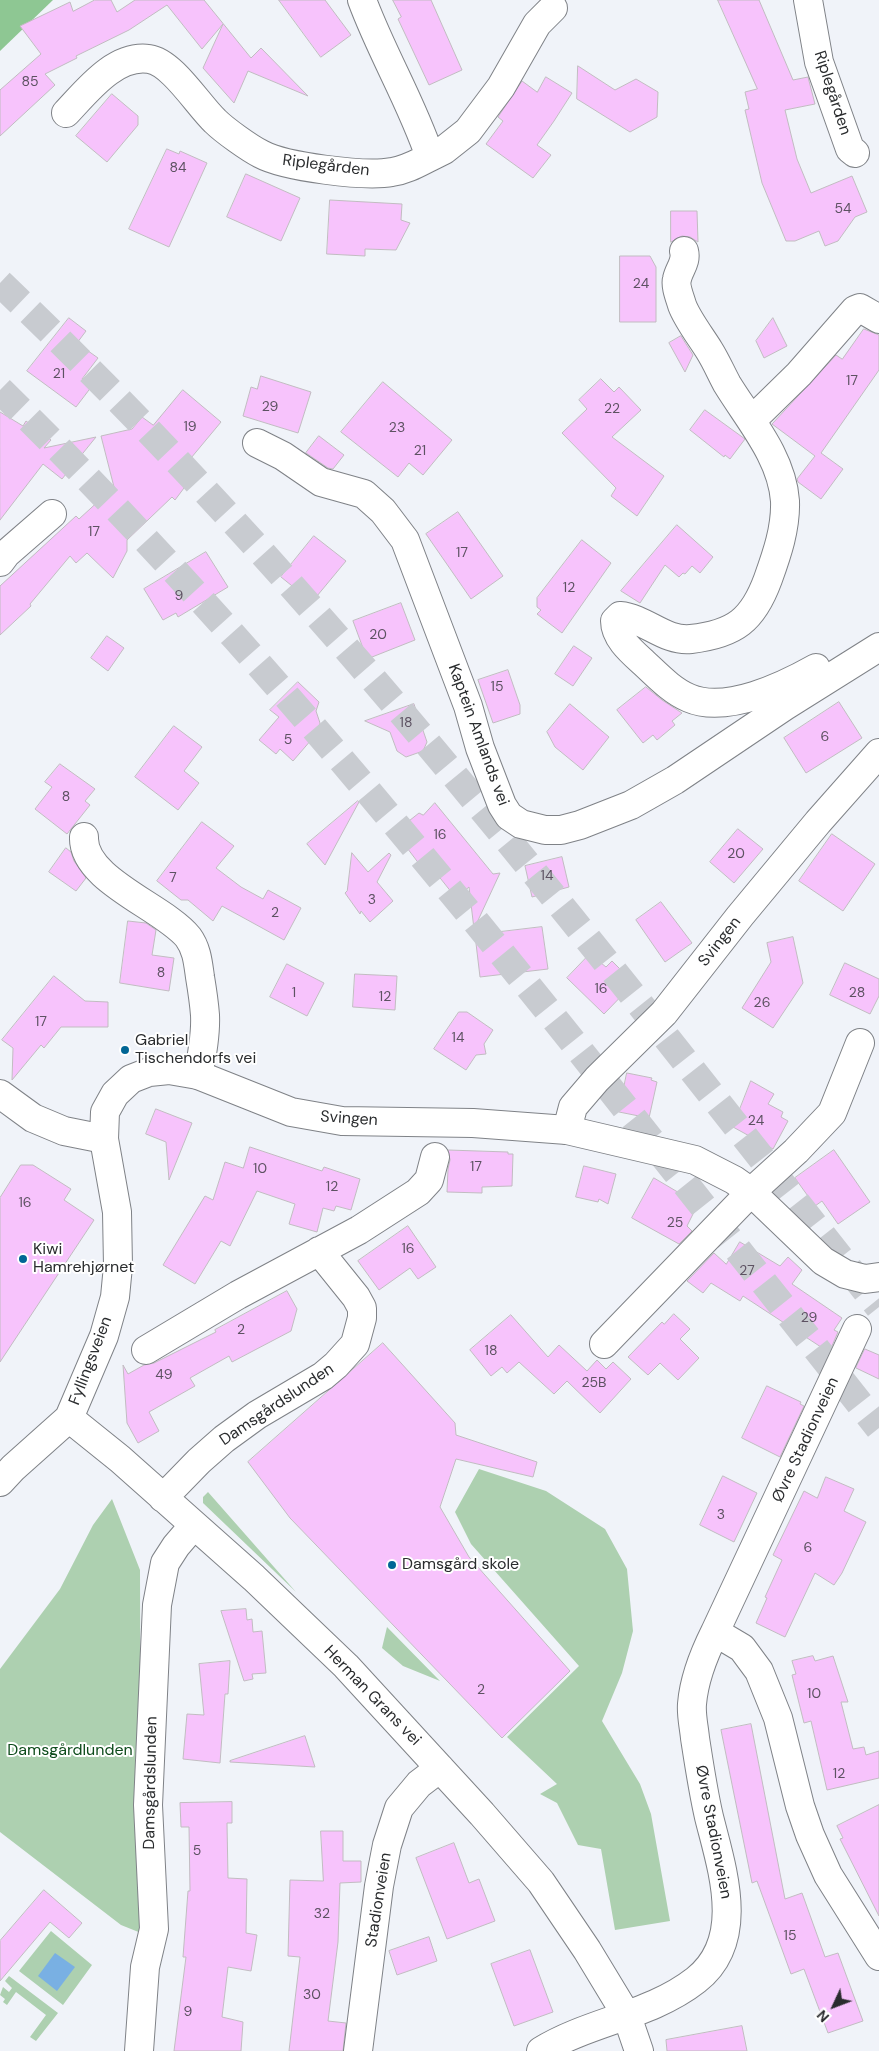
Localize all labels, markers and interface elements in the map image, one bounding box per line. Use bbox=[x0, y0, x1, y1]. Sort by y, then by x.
street label: Riplegården bbox=[809, 48, 855, 138]
house number: 85 bbox=[21, 74, 39, 90]
street label: Riplegården bbox=[281, 151, 371, 181]
house number: 84 bbox=[169, 160, 187, 176]
house number: 54 bbox=[834, 201, 852, 217]
house number: 24 bbox=[633, 276, 649, 292]
house number: 21 bbox=[53, 366, 65, 382]
house number: 17 bbox=[846, 373, 858, 389]
house number: 29 bbox=[262, 399, 278, 415]
house number: 22 bbox=[604, 401, 620, 417]
house number: 19 bbox=[183, 419, 197, 435]
house number: 23 bbox=[389, 420, 405, 436]
house number: 21 bbox=[414, 443, 426, 459]
house number: 17 bbox=[88, 524, 100, 540]
house number: 17 bbox=[456, 545, 468, 561]
house number: 12 bbox=[563, 580, 575, 596]
house number: 9 bbox=[175, 588, 183, 604]
house number: 20 bbox=[369, 627, 387, 643]
street label: Kaptein Amlands vei bbox=[443, 662, 513, 808]
house number: 15 bbox=[491, 679, 503, 695]
house number: 18 bbox=[400, 715, 412, 731]
house number: 6 bbox=[821, 729, 829, 745]
house number: 5 bbox=[284, 732, 292, 748]
house number: 8 bbox=[62, 789, 70, 805]
house number: 16 bbox=[433, 827, 447, 843]
house number: 20 bbox=[727, 846, 745, 862]
house number: 14 bbox=[541, 868, 553, 884]
house number: 7 bbox=[169, 870, 177, 886]
house number: 3 bbox=[368, 892, 376, 908]
house number: 2 bbox=[271, 905, 279, 921]
street label: Svingen bbox=[695, 913, 745, 971]
house number: 8 bbox=[157, 965, 165, 981]
house number: 16 bbox=[594, 981, 608, 997]
house number: 1 bbox=[292, 985, 296, 1001]
house number: 28 bbox=[849, 985, 865, 1001]
house number: 12 bbox=[379, 989, 391, 1005]
house number: 26 bbox=[754, 995, 770, 1011]
house number: 17 bbox=[35, 1014, 47, 1030]
house number: 14 bbox=[452, 1030, 464, 1046]
place label: Gabriel Tischendorfs vei bbox=[135, 1031, 256, 1069]
marker: Gabriel Tischendorfs vei bbox=[119, 1044, 131, 1056]
street label: Svingen bbox=[320, 1107, 378, 1131]
house number: 24 bbox=[748, 1113, 764, 1129]
house number: 17 bbox=[470, 1159, 482, 1175]
house number: 10 bbox=[253, 1161, 267, 1177]
house number: 12 bbox=[326, 1179, 338, 1195]
house number: 16 bbox=[18, 1195, 32, 1211]
house number: 25 bbox=[667, 1215, 683, 1231]
place label: Kiwi Hamrehjørnet bbox=[33, 1240, 134, 1278]
house number: 16 bbox=[401, 1241, 415, 1257]
marker: Kiwi Hamrehjørnet bbox=[17, 1253, 29, 1265]
house number: 27 bbox=[739, 1263, 755, 1279]
house number: 29 bbox=[801, 1310, 817, 1326]
street label: Fyllingsveien bbox=[65, 1314, 117, 1408]
house number: 2 bbox=[237, 1322, 245, 1338]
house number: 18 bbox=[485, 1343, 497, 1359]
street label: Damsgårdslunden bbox=[216, 1360, 338, 1450]
house number: 49 bbox=[155, 1367, 173, 1383]
street label: Øvre Stadionveien bbox=[769, 1374, 843, 1506]
house number: 25B bbox=[581, 1375, 607, 1391]
house number: 3 bbox=[717, 1507, 725, 1523]
house number: 6 bbox=[804, 1540, 812, 1556]
place label: Damsgård skole bbox=[402, 1555, 519, 1575]
marker: Damsgård skole bbox=[386, 1559, 398, 1571]
street label: Herman Grans vei bbox=[319, 1642, 425, 1750]
house number: 2 bbox=[477, 1682, 485, 1698]
house number: 10 bbox=[807, 1686, 821, 1702]
street label: Damsgårdslunden bbox=[140, 1716, 162, 1850]
park label: Damsgårdlunden bbox=[7, 1741, 133, 1761]
street label: Øvre Stadionveien bbox=[691, 1764, 735, 1900]
house number: 12 bbox=[833, 1766, 845, 1782]
house number: 5 bbox=[193, 1843, 201, 1859]
street label: Stadionveien bbox=[362, 1851, 396, 1949]
house number: 32 bbox=[314, 1906, 330, 1922]
house number: 15 bbox=[784, 1928, 796, 1944]
north arrow bbox=[809, 1981, 859, 2031]
house number: 30 bbox=[303, 1987, 321, 2003]
house number: 9 bbox=[184, 2004, 192, 2020]
text: N bbox=[813, 2006, 833, 2026]

